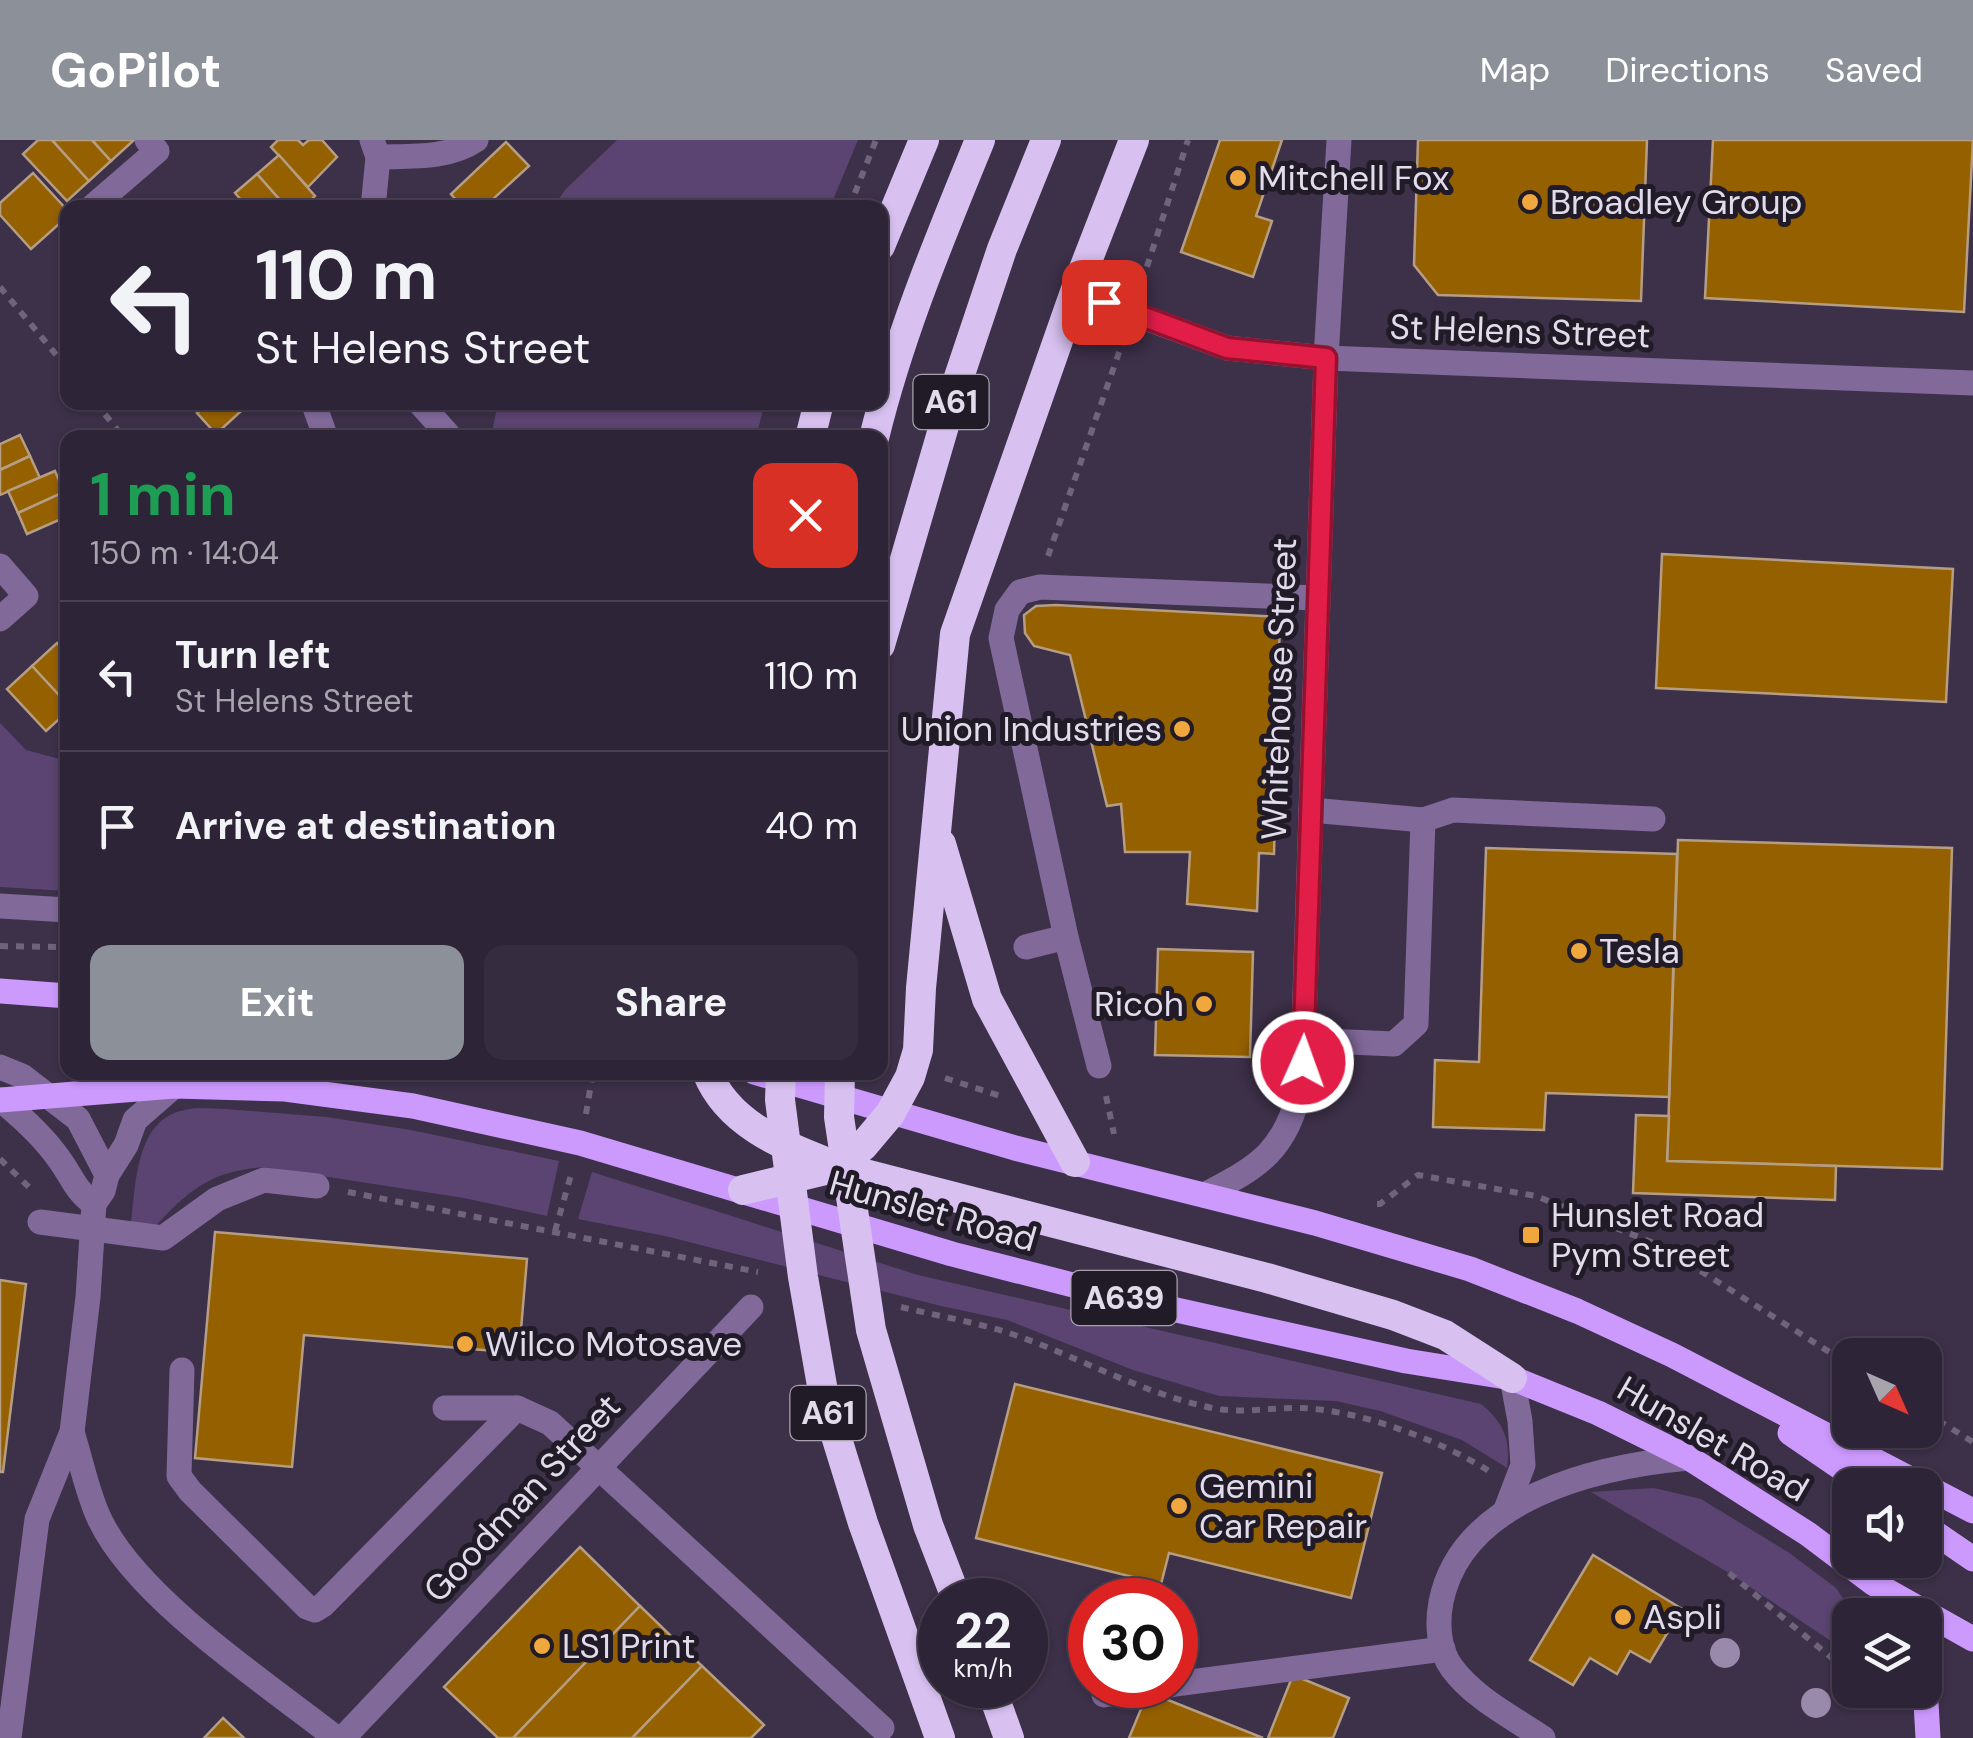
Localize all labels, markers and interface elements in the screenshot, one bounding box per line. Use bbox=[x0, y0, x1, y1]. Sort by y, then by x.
text: GoPilot bbox=[50, 39, 221, 102]
text: Map bbox=[1480, 47, 1550, 93]
text: Directions bbox=[1605, 47, 1770, 93]
text: Saved bbox=[1825, 47, 1923, 93]
place label: Mitchell Fox bbox=[1258, 155, 1449, 201]
marker: Mitchell Fox bbox=[1227, 167, 1249, 189]
place label: Broadley Group bbox=[1550, 179, 1802, 225]
marker: Broadley Group bbox=[1519, 191, 1541, 213]
text: 110 m bbox=[255, 230, 438, 321]
icon: left bbox=[90, 240, 220, 370]
pin bbox=[1062, 260, 1147, 345]
icon: arrive bbox=[1077, 275, 1132, 330]
street label: St Helens Street bbox=[1389, 303, 1651, 359]
text: St Helens Street bbox=[255, 318, 590, 377]
road number: A61 bbox=[914, 375, 988, 429]
text: 1 min bbox=[90, 455, 236, 534]
button: close bbox=[753, 463, 858, 568]
text: 150 m · 14:04 bbox=[90, 532, 279, 574]
street label: Whitehouse Street bbox=[1251, 537, 1307, 841]
text: Turn left bbox=[175, 630, 331, 680]
icon: left bbox=[90, 649, 145, 704]
text: 110 m bbox=[764, 651, 858, 701]
text: St Helens Street bbox=[175, 680, 414, 722]
place label: Union Industries bbox=[901, 706, 1162, 752]
marker: Union Industries bbox=[1171, 718, 1193, 740]
icon: arrive bbox=[90, 799, 145, 854]
text: Arrive at destination bbox=[175, 801, 557, 851]
text: 40 m bbox=[765, 801, 858, 851]
place label: Tesla bbox=[1599, 928, 1680, 974]
marker: Tesla bbox=[1568, 940, 1590, 962]
button: Exit bbox=[90, 945, 464, 1060]
button: Share bbox=[484, 945, 858, 1060]
place label: Ricoh bbox=[1094, 981, 1184, 1027]
marker: Ricoh bbox=[1193, 993, 1215, 1015]
position arrow bbox=[1251, 1010, 1355, 1114]
street label: Hunslet Road bbox=[824, 1160, 1042, 1262]
place label: Hunslet Road Pym Street bbox=[1551, 1192, 1764, 1278]
marker: Hunslet Road Pym Street bbox=[1520, 1224, 1542, 1246]
road number: A639 bbox=[1072, 1271, 1176, 1325]
place label: Wilco Motosave bbox=[485, 1321, 742, 1367]
marker: Wilco Motosave bbox=[454, 1333, 476, 1355]
north arrow bbox=[1832, 1338, 1942, 1448]
map controls bbox=[1832, 1338, 1942, 1708]
street label: Hunslet Road bbox=[1609, 1366, 1817, 1512]
street label: Goodman Street bbox=[414, 1384, 630, 1612]
road number: A61 bbox=[790, 1386, 866, 1440]
place label: Gemini Car Repair bbox=[1199, 1463, 1367, 1549]
button: sound bbox=[1832, 1468, 1942, 1578]
marker: Gemini Car Repair bbox=[1168, 1495, 1190, 1517]
speed limit sign: 30 bbox=[1068, 1578, 1198, 1708]
place label: Aspli bbox=[1643, 1594, 1722, 1640]
text: 22 bbox=[954, 1598, 1012, 1664]
button: layers bbox=[1832, 1598, 1942, 1708]
marker: Aspli bbox=[1612, 1606, 1634, 1628]
place label: LS1 Print bbox=[562, 1623, 695, 1669]
marker: LS1 Print bbox=[531, 1635, 553, 1657]
text: km/h bbox=[953, 1652, 1013, 1685]

